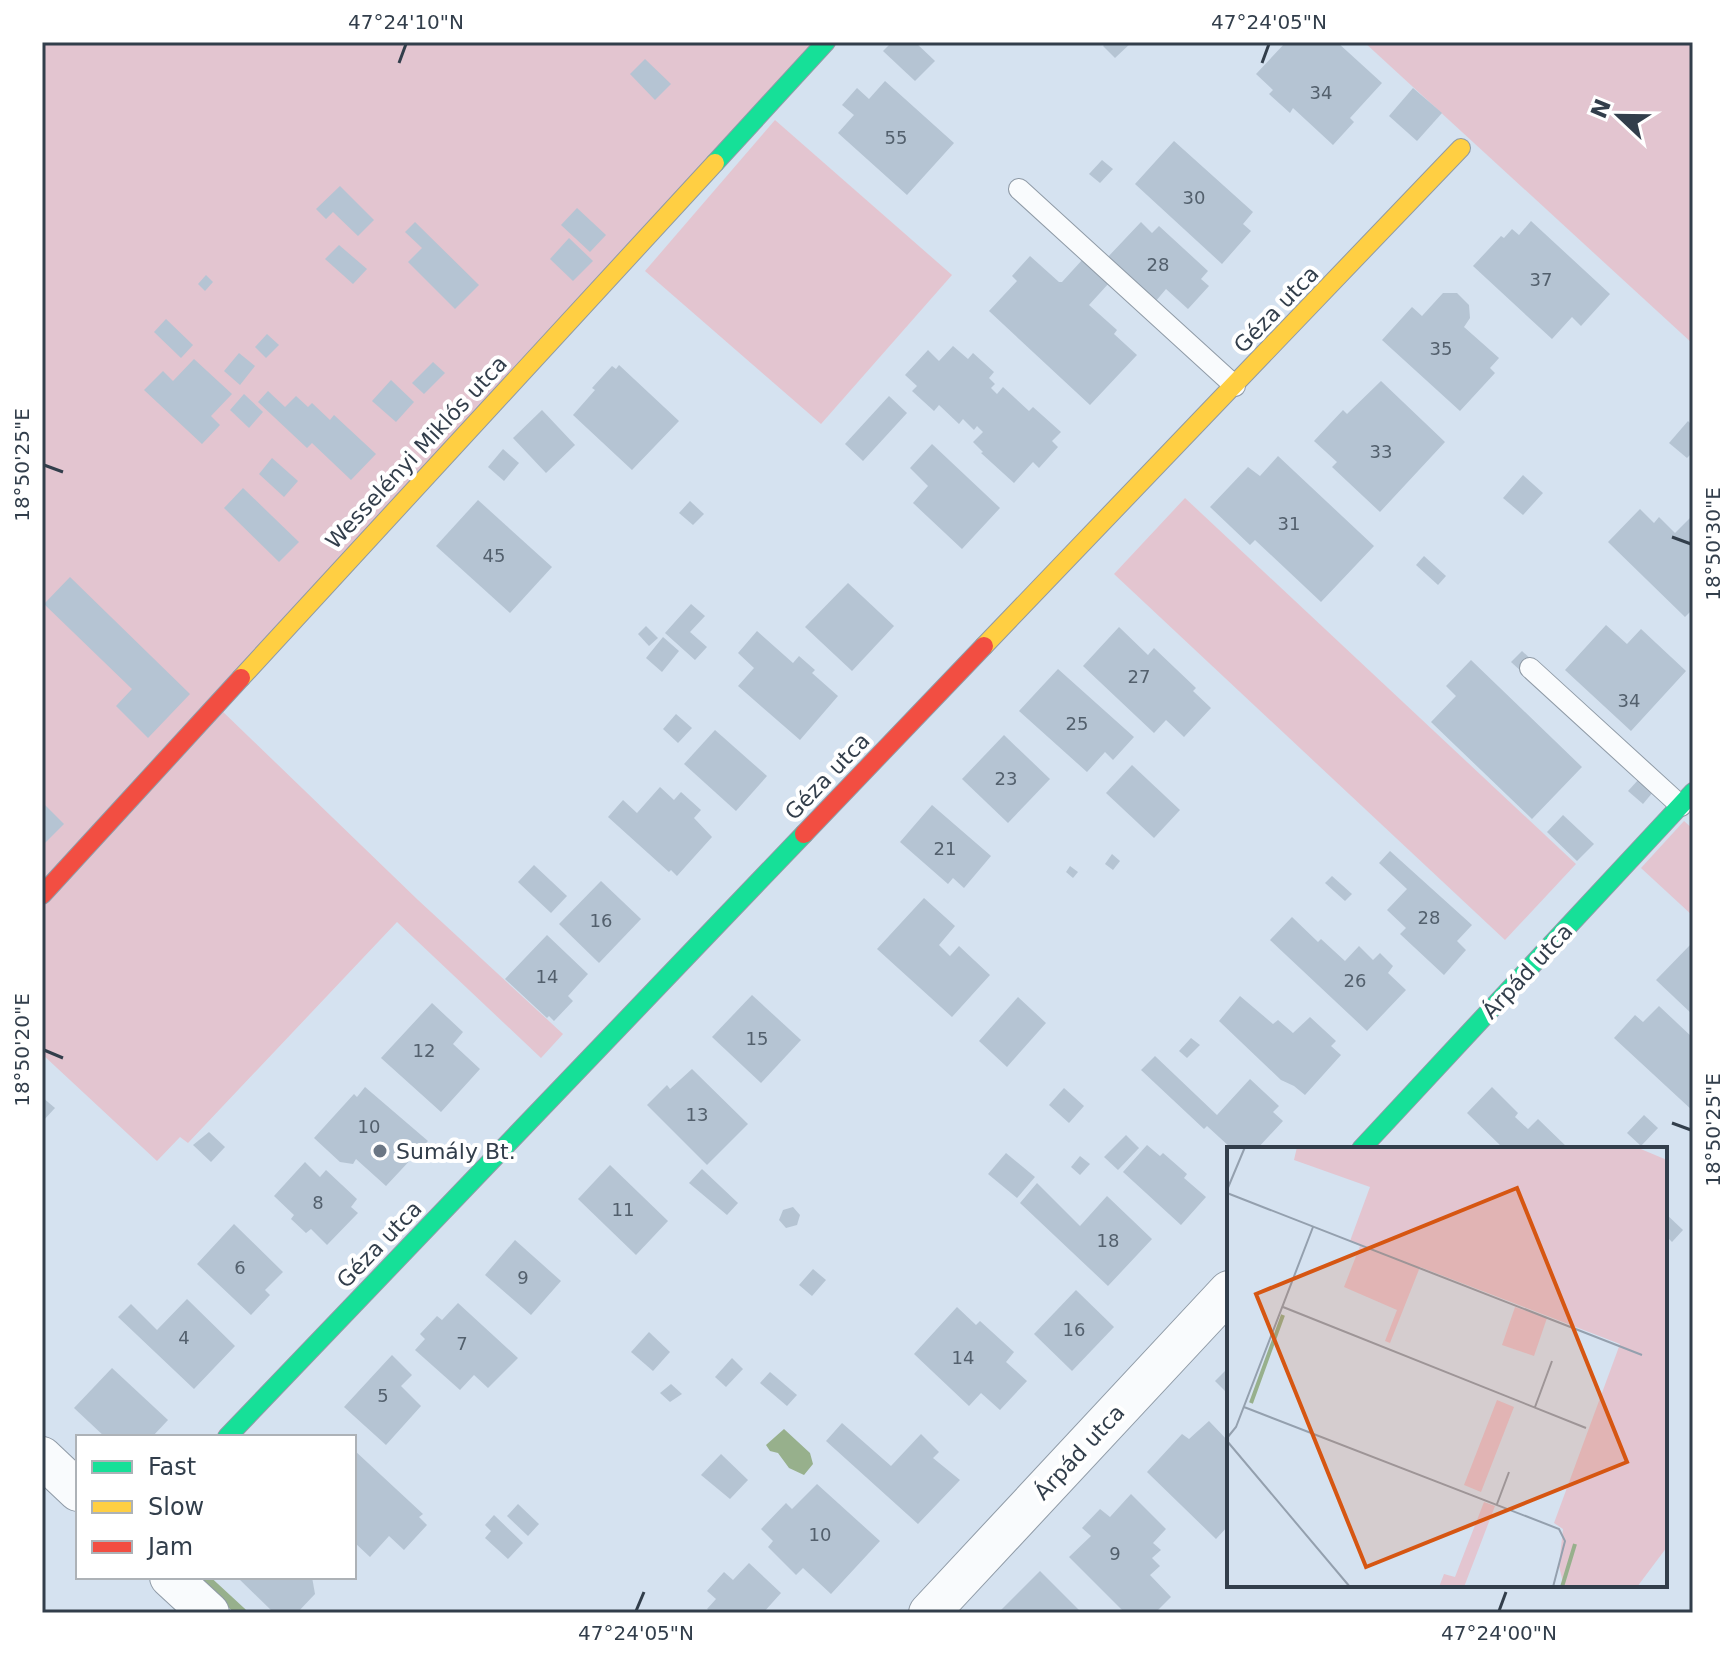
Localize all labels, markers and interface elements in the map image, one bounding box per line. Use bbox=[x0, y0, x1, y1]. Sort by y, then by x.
text: 47°24'10"N bbox=[348, 10, 464, 34]
text: 47°24'05"N bbox=[1211, 10, 1327, 34]
north arrow bbox=[1579, 76, 1659, 156]
house number: 34 bbox=[1310, 82, 1332, 103]
text: N bbox=[1586, 95, 1616, 122]
house number: 55 bbox=[885, 127, 907, 148]
house number: 30 bbox=[1183, 187, 1205, 208]
house number: 28 bbox=[1147, 254, 1169, 275]
street label: Géza utca bbox=[1229, 261, 1324, 358]
house number: 37 bbox=[1530, 269, 1552, 290]
house number: 35 bbox=[1430, 338, 1452, 359]
street label: Wesselényi Miklós utca bbox=[321, 351, 512, 554]
text: 18°50'25"E bbox=[10, 408, 34, 522]
house number: 33 bbox=[1370, 441, 1392, 462]
text: 18°50'30"E bbox=[1701, 487, 1725, 601]
house number: 31 bbox=[1278, 513, 1300, 534]
house number: 45 bbox=[483, 545, 505, 566]
house number: 27 bbox=[1128, 666, 1150, 687]
house number: 34 bbox=[1618, 690, 1640, 711]
house number: 25 bbox=[1066, 713, 1088, 734]
street label: Géza utca bbox=[780, 728, 875, 825]
house number: 23 bbox=[995, 768, 1017, 789]
house number: 21 bbox=[934, 838, 956, 859]
house number: 28 bbox=[1418, 907, 1440, 928]
house number: 16 bbox=[590, 910, 612, 931]
street label: Árpád utca bbox=[1477, 919, 1578, 1024]
house number: 14 bbox=[536, 966, 558, 987]
house number: 26 bbox=[1344, 970, 1366, 991]
text: 18°50'20"E bbox=[10, 993, 34, 1107]
house number: 15 bbox=[746, 1028, 768, 1049]
house number: 12 bbox=[413, 1040, 435, 1061]
text: 18°50'25"E bbox=[1701, 1073, 1725, 1187]
house number: 13 bbox=[686, 1104, 708, 1125]
house number: 10 bbox=[358, 1116, 380, 1137]
place label: Sumály Bt. bbox=[396, 1139, 516, 1164]
marker: Sumály Bt. bbox=[371, 1142, 389, 1160]
inset map bbox=[1227, 1147, 1667, 1587]
house number: 8 bbox=[312, 1192, 324, 1213]
street label: Géza utca bbox=[332, 1196, 427, 1293]
house number: 11 bbox=[612, 1199, 634, 1220]
house number: 18 bbox=[1097, 1230, 1119, 1251]
house number: 6 bbox=[234, 1257, 246, 1278]
house number: 9 bbox=[517, 1267, 529, 1288]
house number: 16 bbox=[1063, 1319, 1085, 1340]
house number: 4 bbox=[178, 1327, 190, 1348]
house number: 7 bbox=[456, 1333, 468, 1354]
house number: 14 bbox=[952, 1347, 974, 1368]
house number: 5 bbox=[377, 1385, 389, 1406]
street label: Árpád utca bbox=[1029, 1400, 1130, 1505]
legend bbox=[76, 1435, 356, 1579]
text: Fast bbox=[148, 1453, 196, 1481]
text: Slow bbox=[148, 1493, 204, 1521]
house number: 10 bbox=[809, 1524, 831, 1545]
text: Jam bbox=[146, 1533, 193, 1561]
house number: 9 bbox=[1109, 1543, 1121, 1564]
text: 47°24'05"N bbox=[578, 1621, 694, 1645]
text: 47°24'00"N bbox=[1441, 1621, 1557, 1645]

